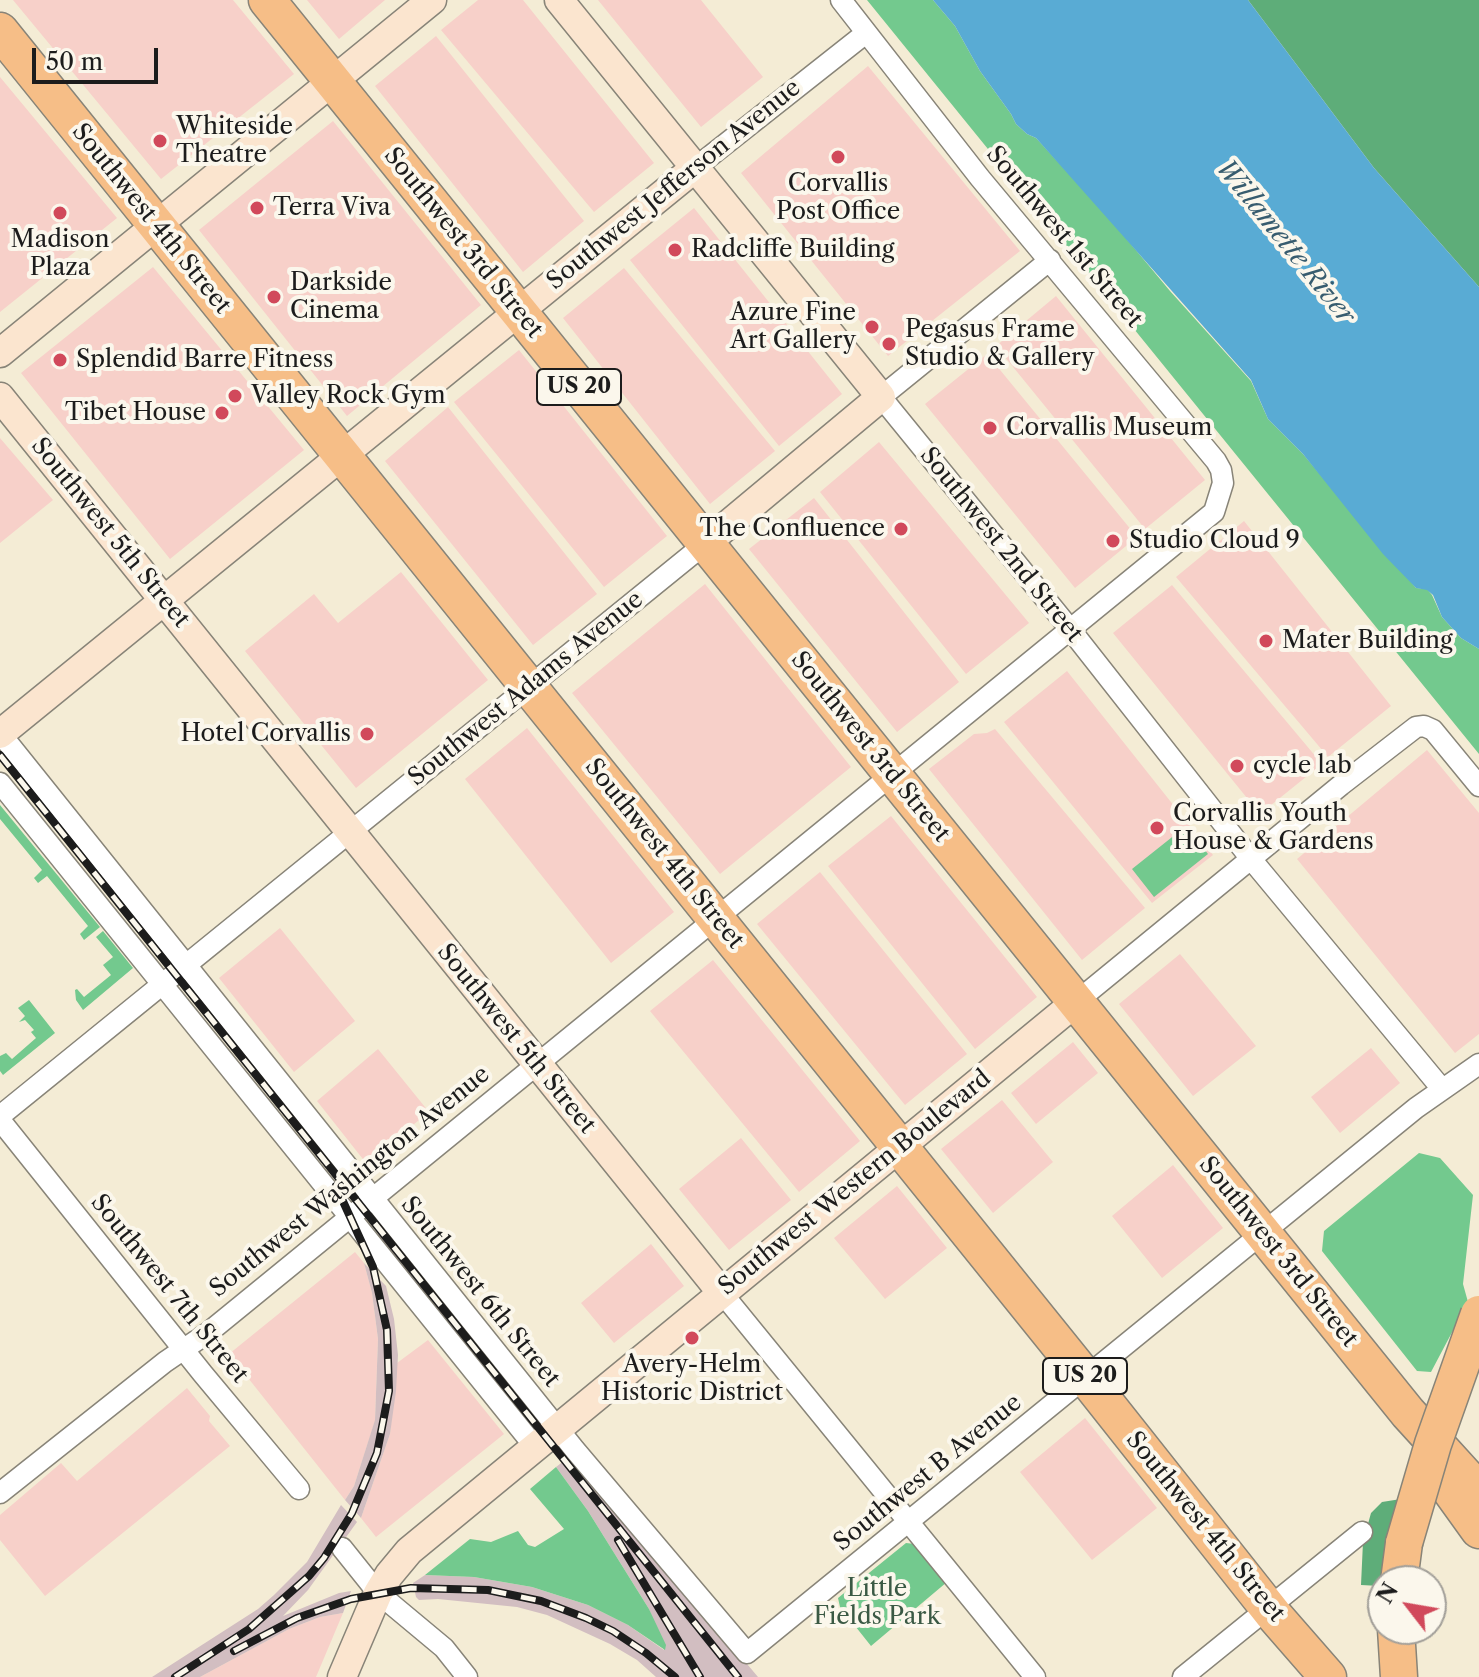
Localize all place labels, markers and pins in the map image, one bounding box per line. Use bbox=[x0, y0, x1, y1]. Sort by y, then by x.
place label: Whiteside Theatre bbox=[176, 113, 293, 169]
marker: Whiteside Theatre bbox=[151, 132, 169, 150]
marker: Corvallis Post Office bbox=[829, 148, 847, 166]
place label: Corvallis Post Office bbox=[776, 170, 900, 226]
place label: Terra Viva bbox=[273, 194, 391, 222]
marker: Terra Viva bbox=[248, 199, 266, 217]
marker: Madison Plaza bbox=[51, 204, 69, 222]
place label: Madison Plaza bbox=[11, 226, 109, 282]
place label: Radcliffe Building bbox=[691, 236, 894, 264]
marker: Radcliffe Building bbox=[666, 241, 684, 259]
place label: Darkside Cinema bbox=[290, 269, 392, 325]
marker: Darkside Cinema bbox=[265, 288, 283, 306]
place label: Azure Fine Art Gallery bbox=[730, 299, 856, 355]
place label: Pegasus Frame Studio & Gallery bbox=[905, 316, 1095, 372]
marker: Azure Fine Art Gallery bbox=[863, 318, 881, 336]
marker: Pegasus Frame Studio & Gallery bbox=[880, 335, 898, 353]
place label: Splendid Barre Fitness bbox=[76, 346, 333, 374]
marker: Splendid Barre Fitness bbox=[51, 351, 69, 369]
place label: Valley Rock Gym bbox=[251, 382, 446, 410]
marker: Valley Rock Gym bbox=[226, 387, 244, 405]
place label: Tibet House bbox=[65, 399, 206, 427]
marker: Tibet House bbox=[213, 404, 231, 422]
place label: Corvallis Museum bbox=[1006, 414, 1212, 442]
marker: Corvallis Museum bbox=[981, 419, 999, 437]
place label: The Confluence bbox=[700, 515, 885, 543]
marker: The Confluence bbox=[892, 520, 910, 538]
place label: Studio Cloud 9 bbox=[1129, 527, 1300, 555]
marker: Studio Cloud 9 bbox=[1104, 532, 1122, 550]
place label: Mater Building bbox=[1282, 627, 1453, 655]
marker: Mater Building bbox=[1257, 632, 1275, 650]
place label: Hotel Corvallis bbox=[181, 720, 351, 748]
marker: Hotel Corvallis bbox=[358, 725, 376, 743]
place label: cycle lab bbox=[1253, 752, 1352, 780]
marker: cycle lab bbox=[1228, 757, 1246, 775]
place label: Corvallis Youth House & Gardens bbox=[1173, 800, 1374, 856]
marker: Corvallis Youth House & Gardens bbox=[1148, 819, 1166, 837]
marker: Avery-Helm Historic District bbox=[683, 1329, 701, 1347]
place label: Avery-Helm Historic District bbox=[601, 1351, 783, 1407]

